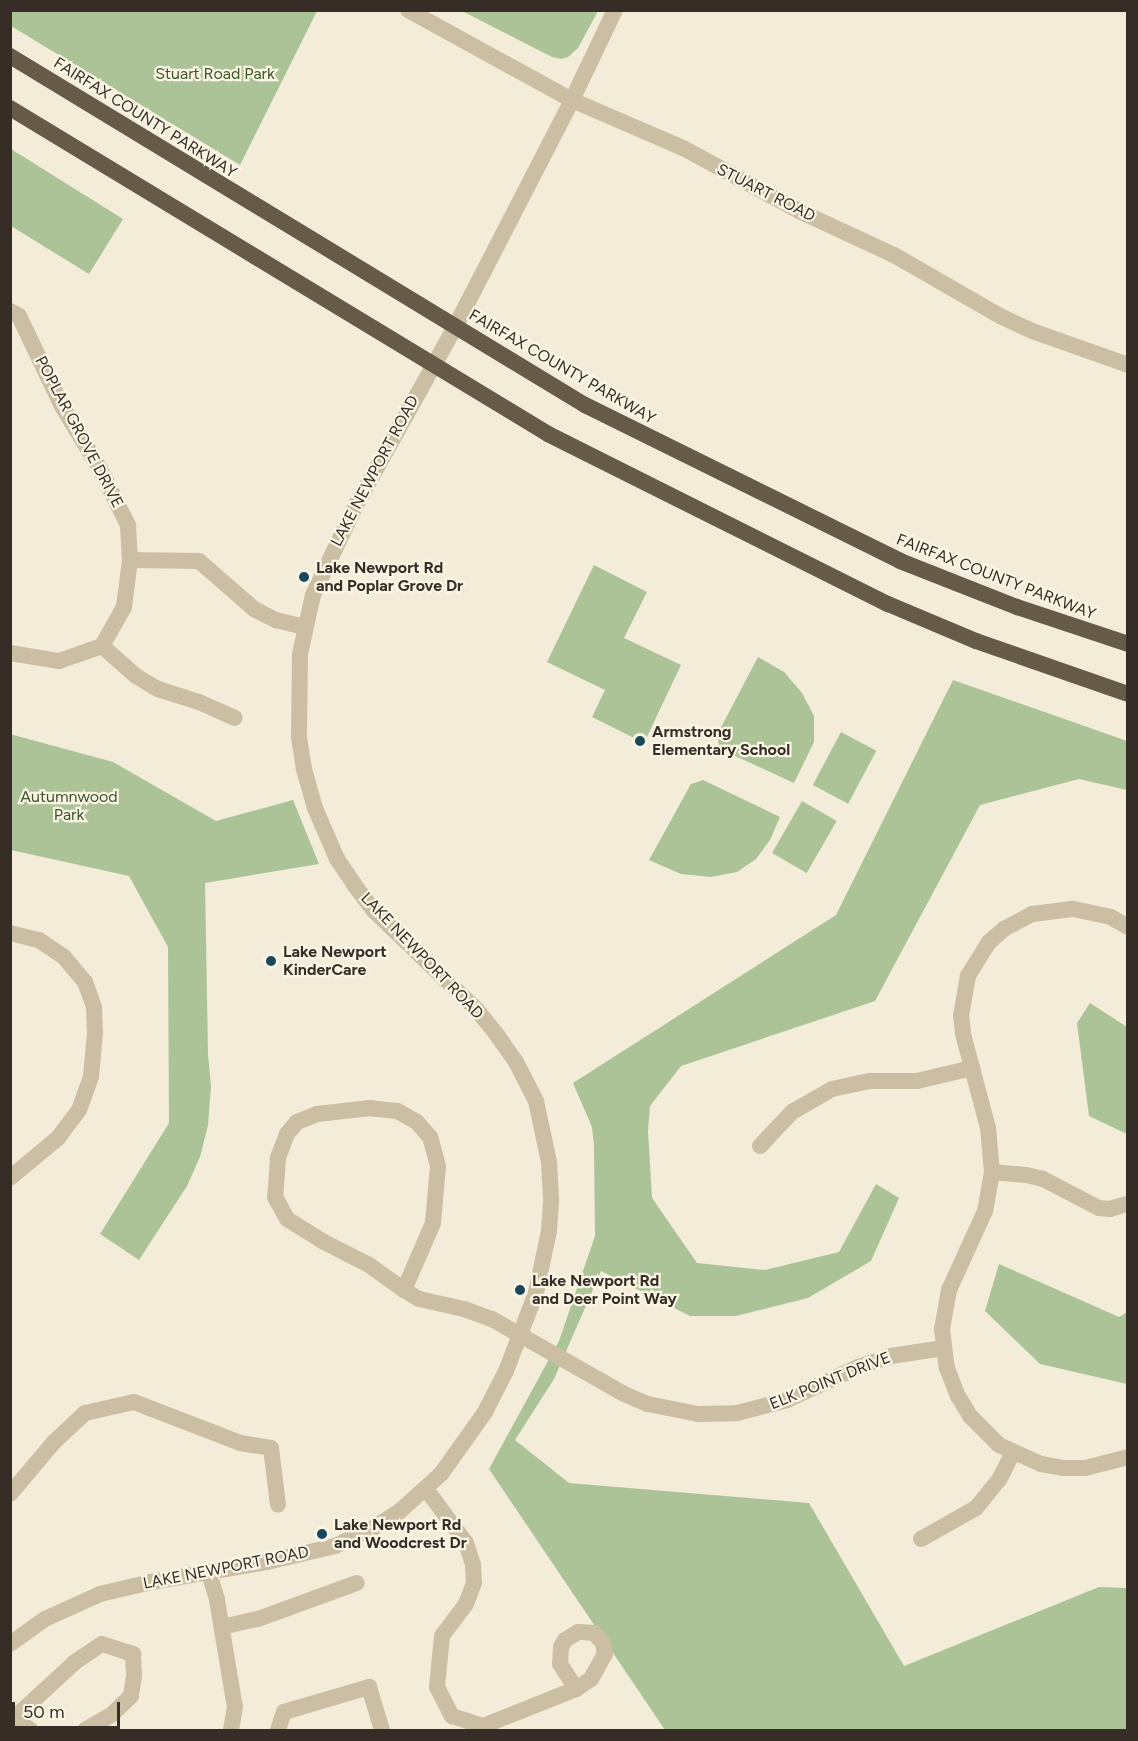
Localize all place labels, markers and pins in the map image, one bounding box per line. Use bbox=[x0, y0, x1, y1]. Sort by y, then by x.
place label: Lake Newport Rd and Poplar Grove Dr bbox=[316, 558, 463, 596]
marker: Lake Newport Rd and Poplar Grove Dr bbox=[297, 570, 311, 584]
place label: Armstrong Elementary School bbox=[652, 722, 790, 760]
marker: Armstrong Elementary School bbox=[633, 734, 647, 748]
place label: Lake Newport KinderCare bbox=[283, 942, 387, 980]
marker: Lake Newport KinderCare bbox=[264, 954, 278, 968]
place label: Lake Newport Rd and Deer Point Way bbox=[532, 1271, 677, 1309]
marker: Lake Newport Rd and Deer Point Way bbox=[513, 1283, 527, 1297]
place label: Lake Newport Rd and Woodcrest Dr bbox=[334, 1515, 467, 1553]
marker: Lake Newport Rd and Woodcrest Dr bbox=[315, 1527, 329, 1541]

